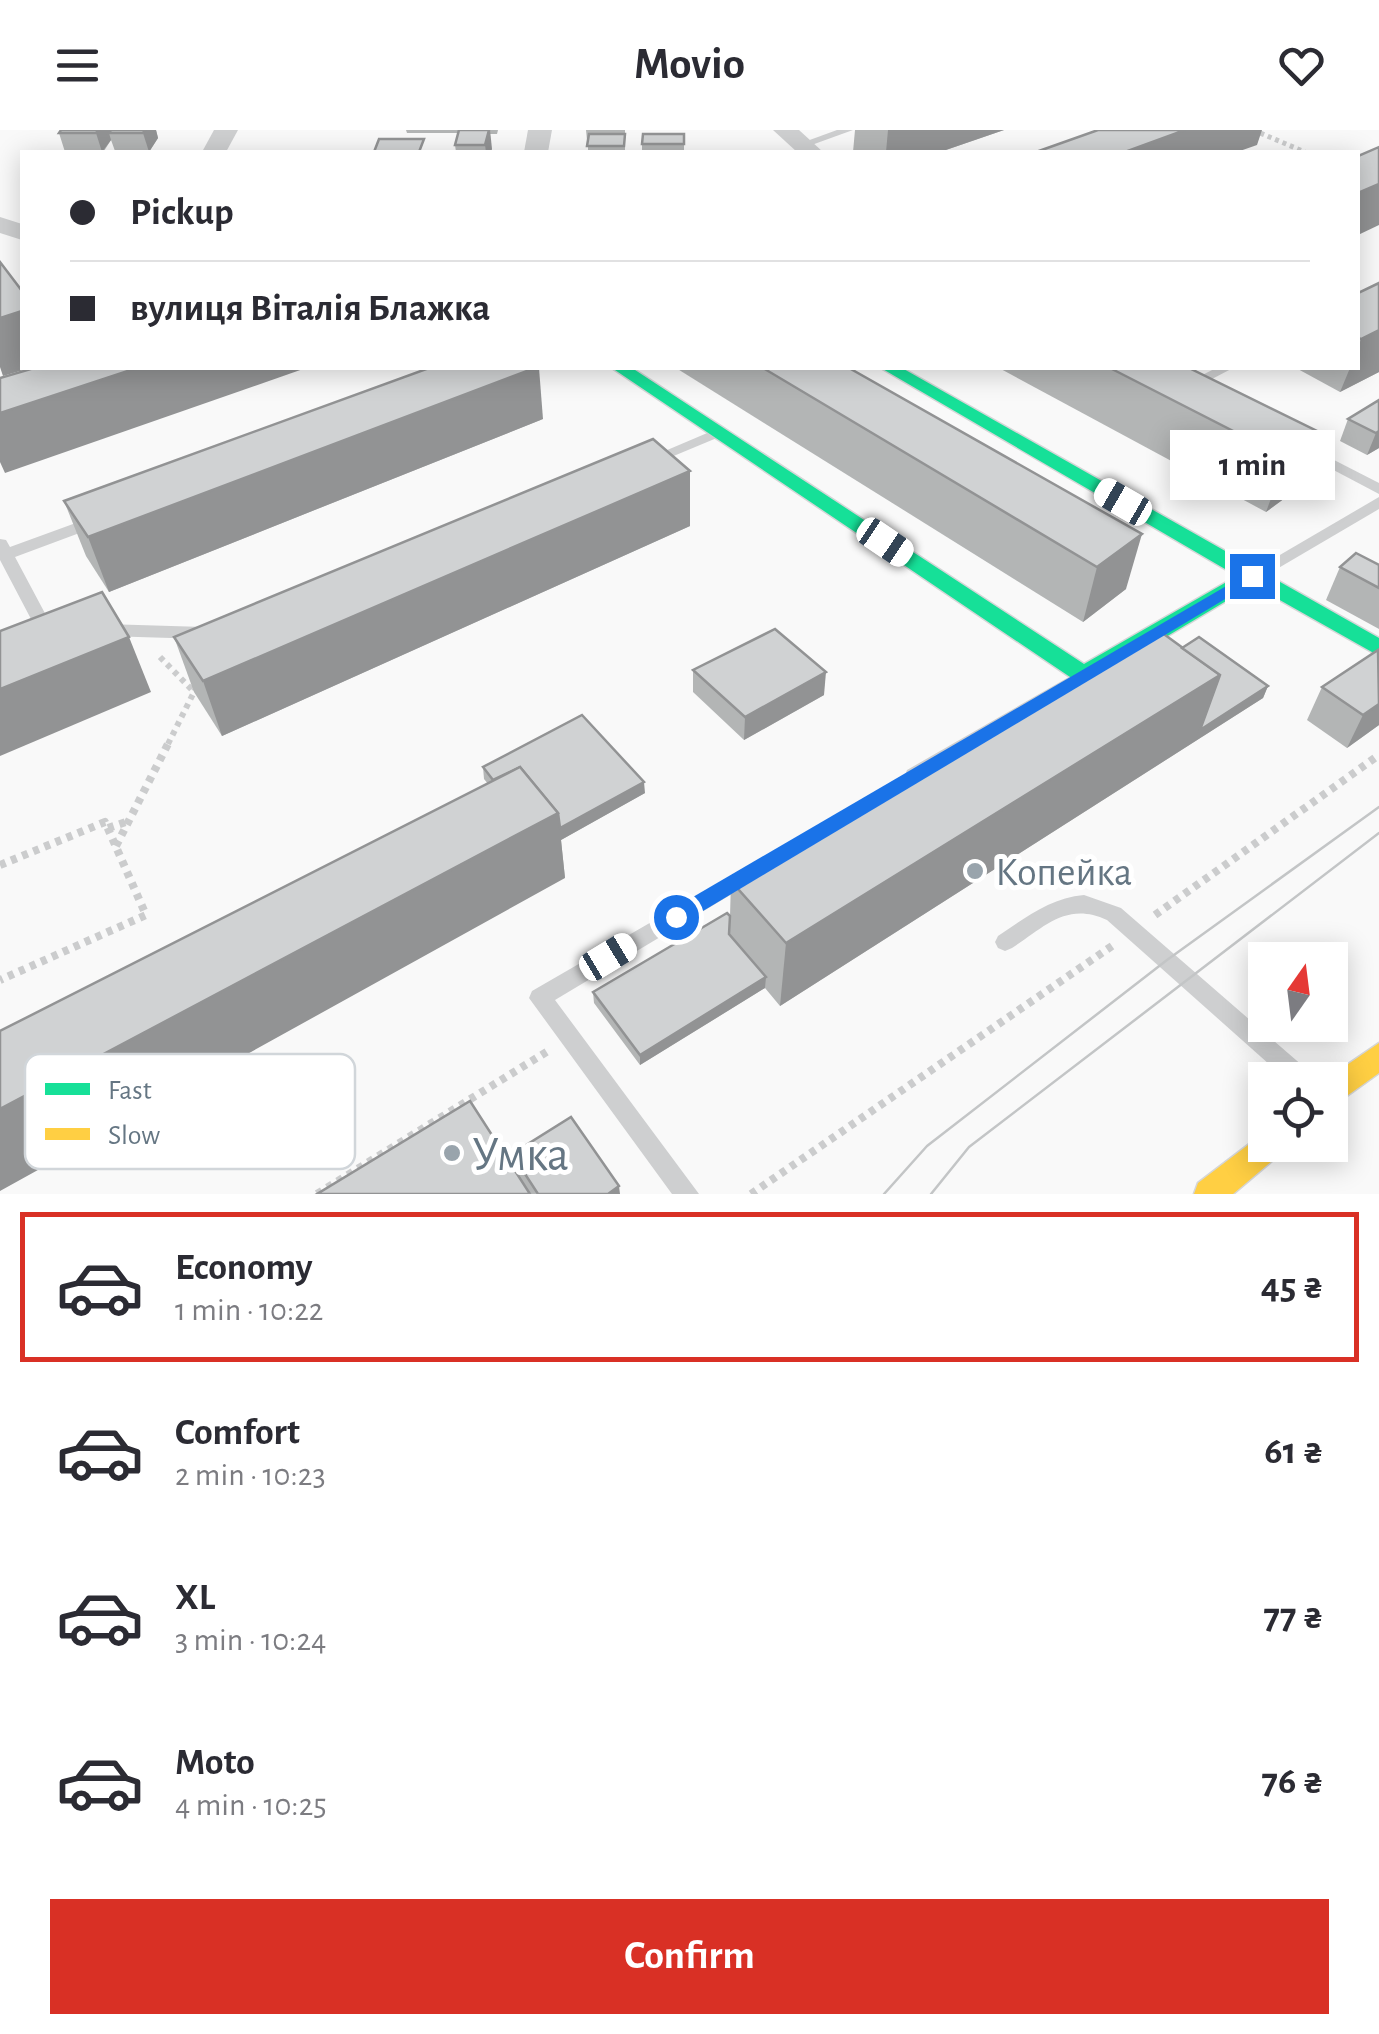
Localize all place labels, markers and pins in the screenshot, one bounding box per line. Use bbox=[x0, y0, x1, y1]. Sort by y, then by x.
place label: Копейка bbox=[995, 853, 1132, 893]
marker: Копейка bbox=[964, 860, 986, 882]
place label: Умка bbox=[472, 1132, 569, 1180]
marker: Умка bbox=[441, 1142, 463, 1164]

